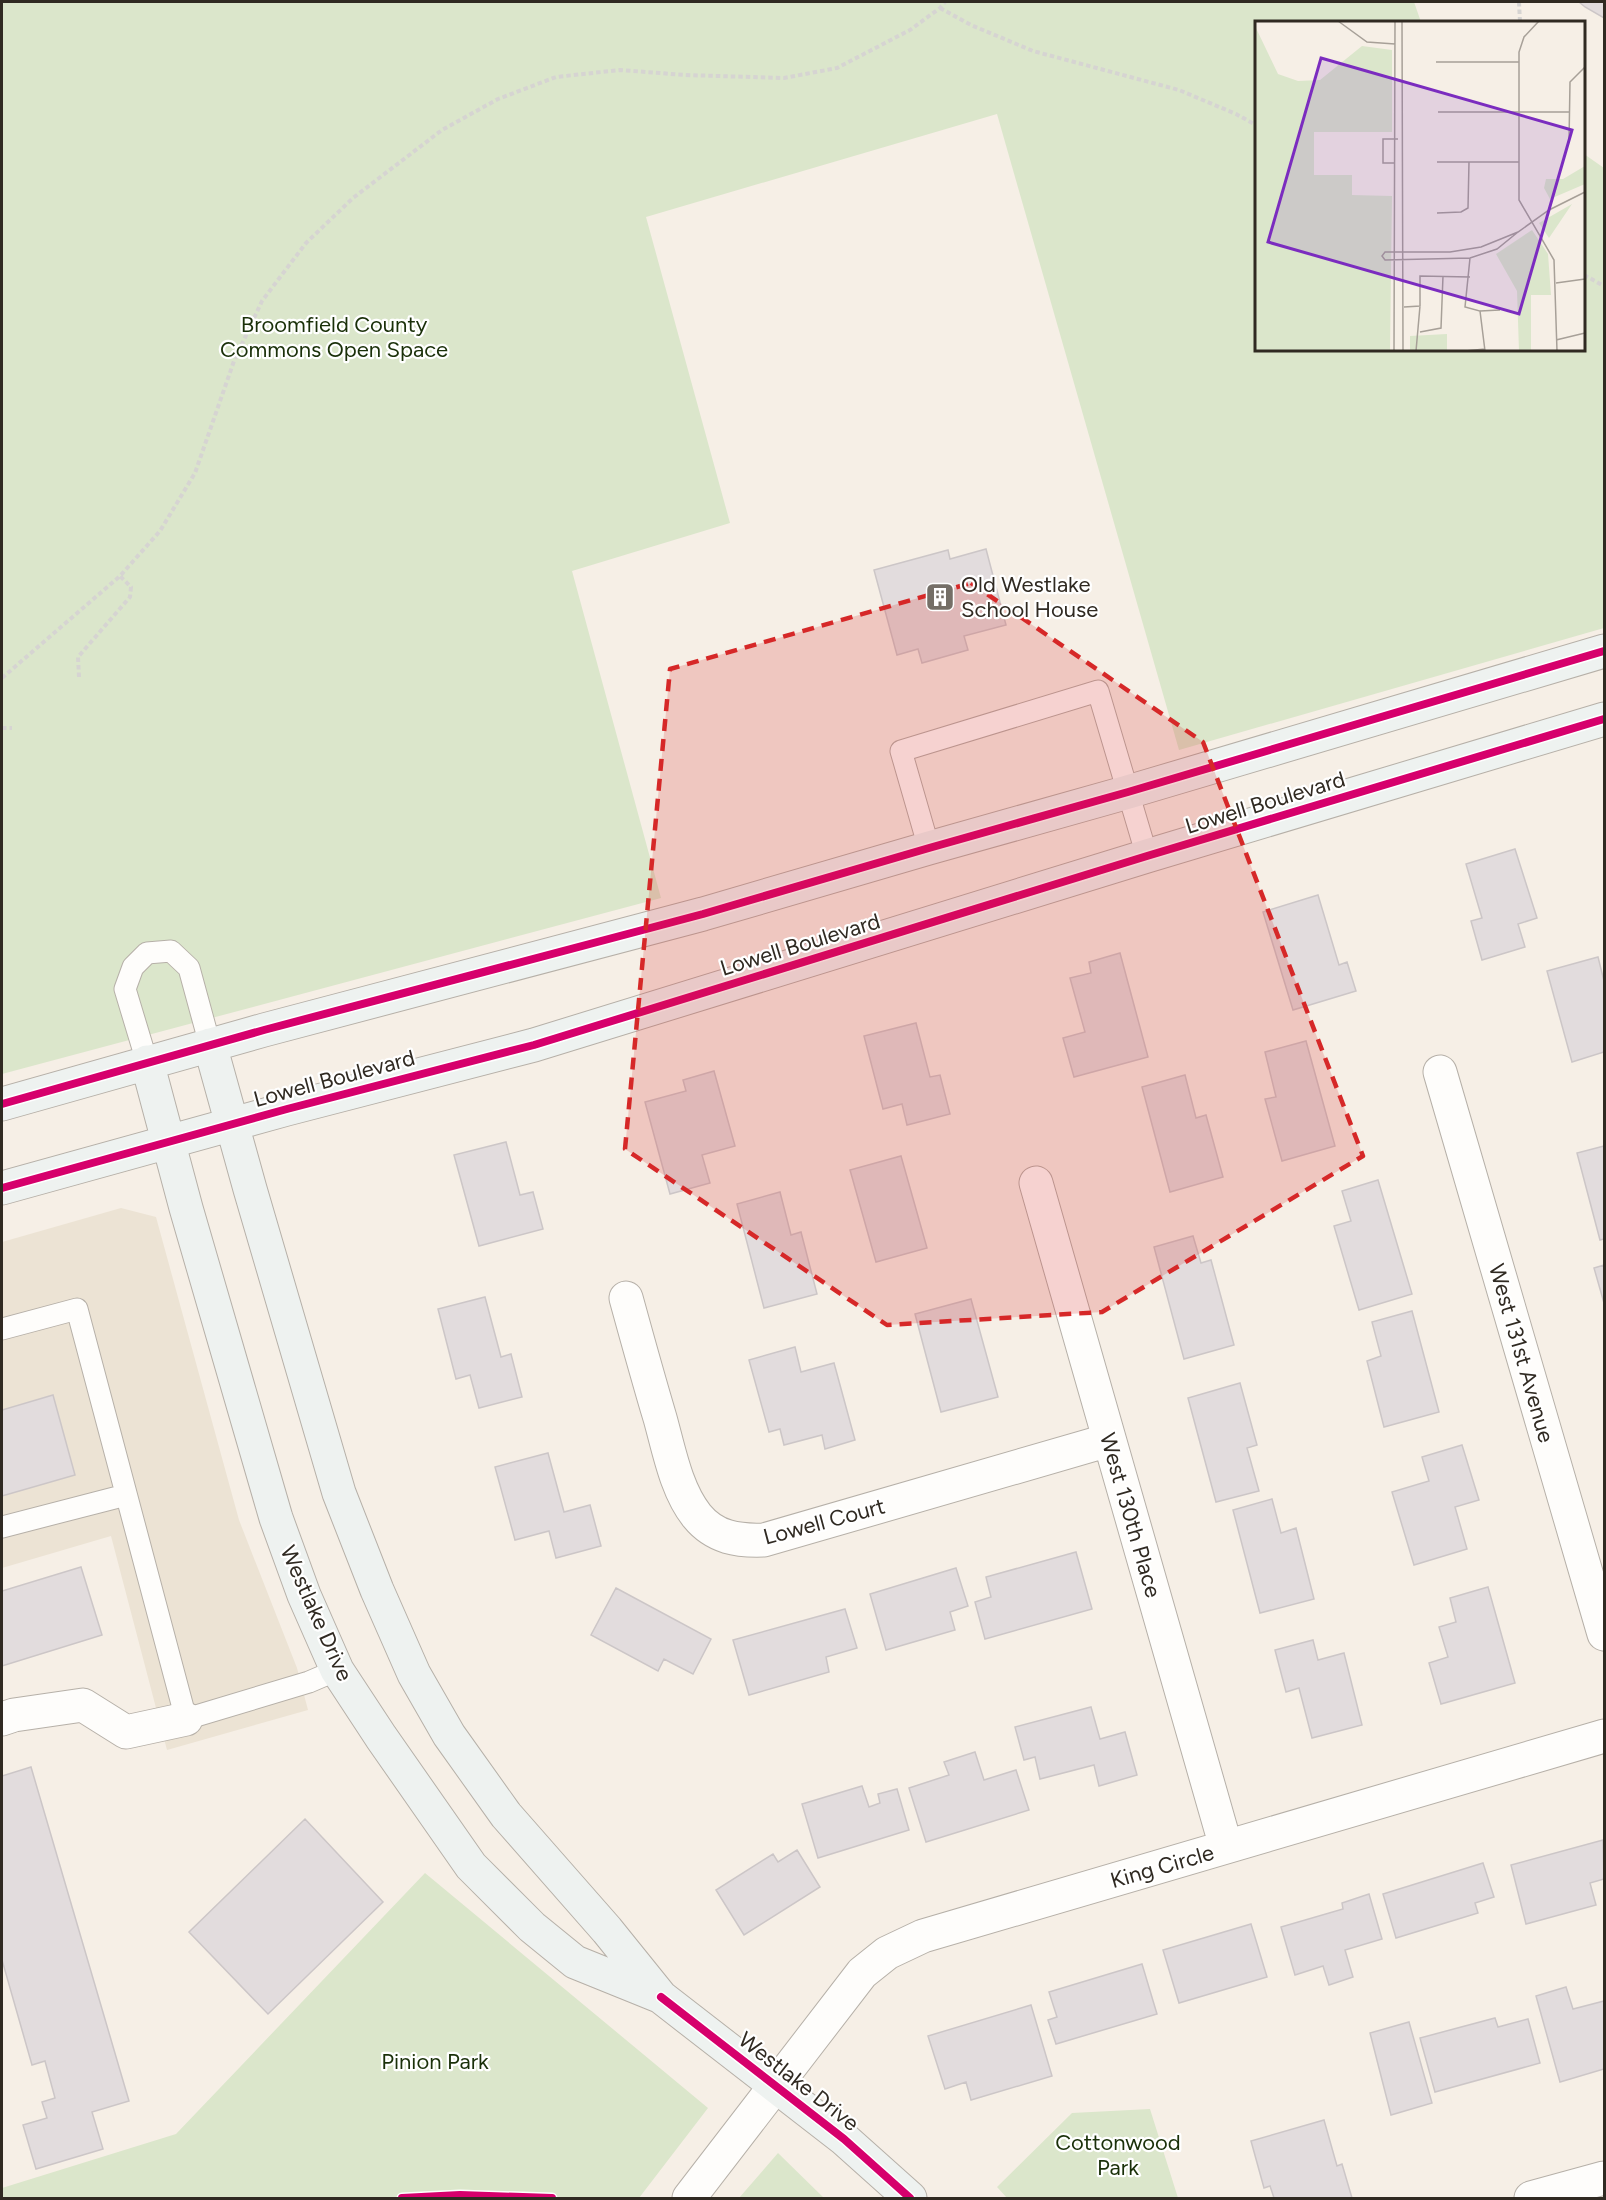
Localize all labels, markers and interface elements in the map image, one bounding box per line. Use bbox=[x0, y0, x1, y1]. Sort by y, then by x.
inset map bbox=[1255, 21, 1585, 351]
park label: Broomfield County Commons Open Space bbox=[220, 311, 448, 363]
place label: Old Westlake School House bbox=[961, 571, 1098, 623]
building icon: Old Westlake School House bbox=[924, 581, 956, 613]
street label: Lowell Boulevard bbox=[1182, 765, 1348, 840]
street label: Lowell Boulevard bbox=[717, 907, 883, 982]
street label: Lowell Boulevard bbox=[251, 1044, 418, 1113]
street label: West 131st Avenue bbox=[1483, 1261, 1560, 1446]
street label: West 130th Place bbox=[1094, 1430, 1167, 1601]
street label: Lowell Court bbox=[760, 1492, 888, 1551]
street label: Westlake Drive bbox=[275, 1541, 358, 1685]
street label: King Circle bbox=[1107, 1839, 1217, 1894]
street label: Westlake Drive bbox=[733, 2026, 864, 2137]
park label: Pinion Park bbox=[381, 2048, 489, 2075]
park label: Cottonwood Park bbox=[1055, 2129, 1181, 2181]

